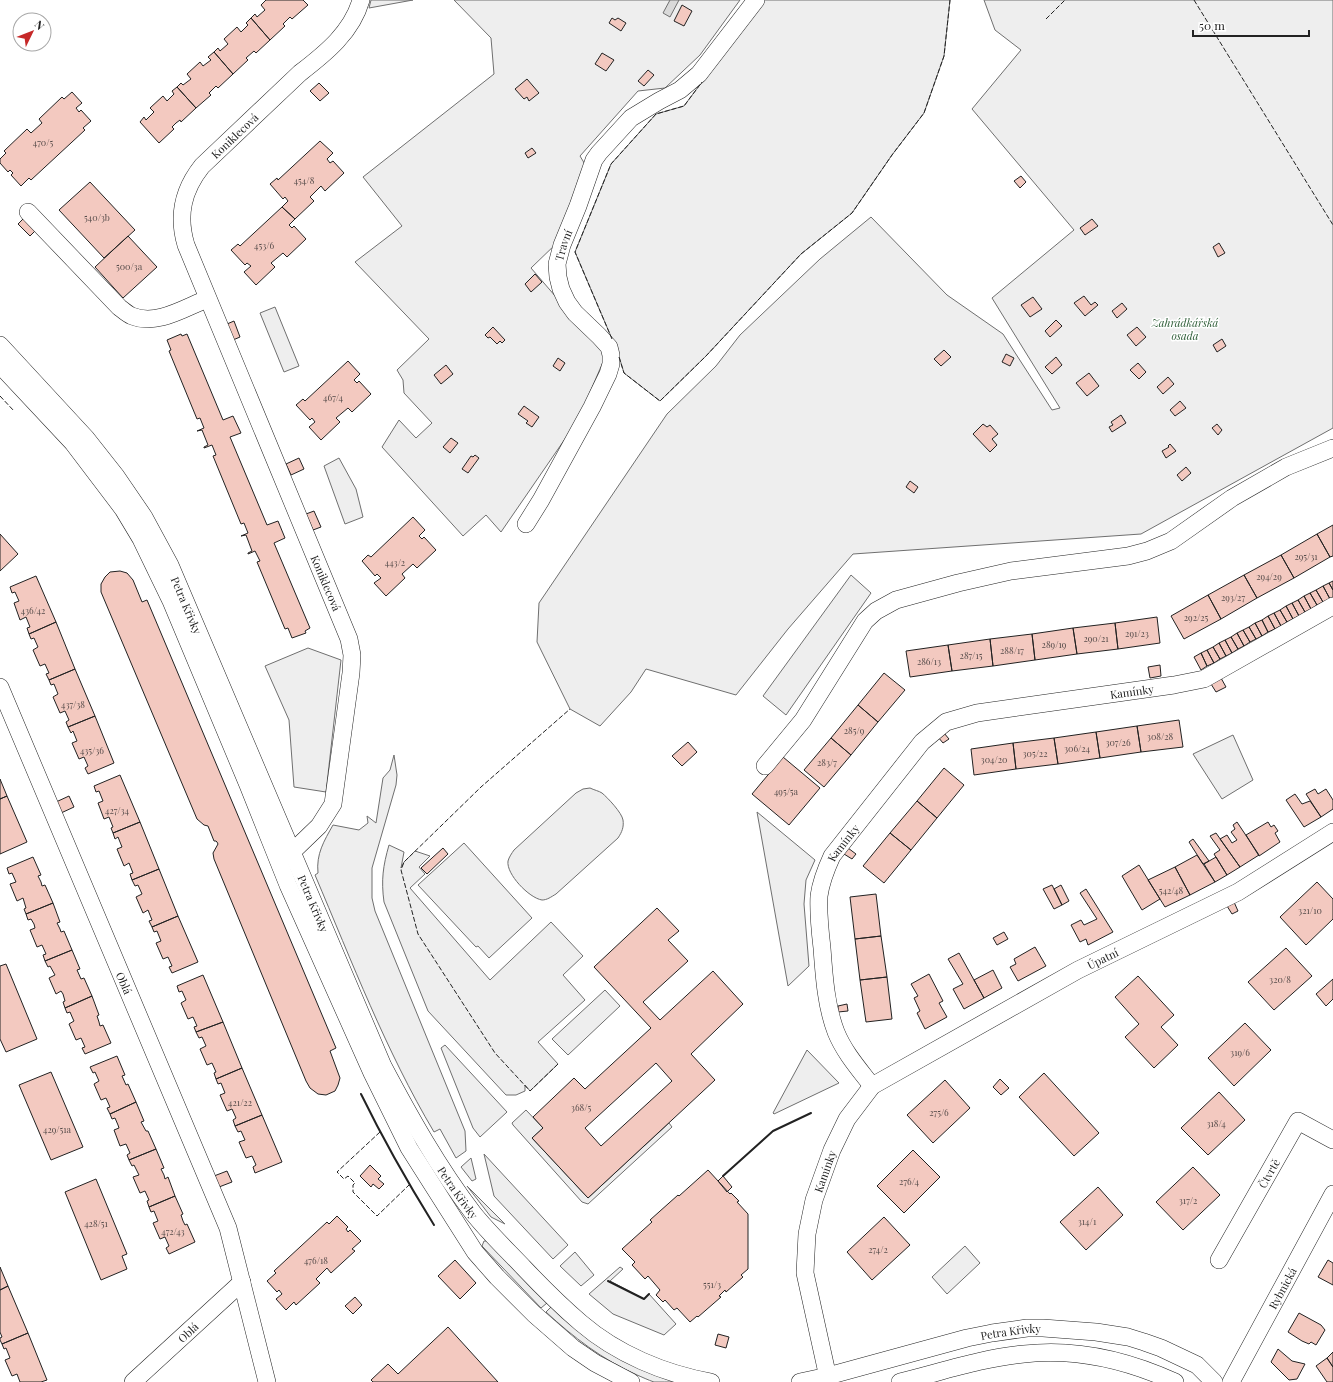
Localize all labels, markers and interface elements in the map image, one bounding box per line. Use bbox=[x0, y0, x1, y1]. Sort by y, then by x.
north arrow bbox=[12, 12, 52, 52]
scale bar bbox=[1193, 12, 1309, 38]
text: N bbox=[31, 17, 48, 33]
text: 50 m bbox=[1199, 17, 1225, 33]
street label: Koniklecová bbox=[208, 109, 261, 161]
house number: 470/5 bbox=[33, 136, 53, 148]
house number: 454/8 bbox=[294, 174, 315, 186]
house number: 540/3b bbox=[84, 211, 110, 223]
street label: Travní bbox=[551, 227, 575, 262]
house number: 453/6 bbox=[254, 239, 274, 251]
house number: 500/3a bbox=[116, 260, 143, 272]
park label: Zahrádkářská osada bbox=[1151, 315, 1219, 343]
house number: 467/4 bbox=[323, 391, 343, 403]
house number: 295/31 bbox=[1294, 550, 1318, 562]
street label: Koniklecová bbox=[307, 553, 345, 614]
house number: 443/2 bbox=[385, 556, 405, 568]
house number: 294/29 bbox=[1256, 570, 1282, 582]
street label: Petra Křivky bbox=[168, 574, 206, 637]
house number: 293/27 bbox=[1221, 591, 1245, 603]
house number: 436/42 bbox=[21, 604, 45, 616]
house number: 292/25 bbox=[1184, 611, 1208, 623]
house number: 291/23 bbox=[1125, 627, 1149, 639]
house number: 290/21 bbox=[1083, 632, 1109, 644]
house number: 289/19 bbox=[1042, 638, 1067, 650]
house number: 288/17 bbox=[1000, 644, 1024, 656]
house number: 287/15 bbox=[960, 649, 983, 661]
house number: 286/13 bbox=[917, 655, 941, 667]
street label: Kamínky bbox=[1109, 680, 1155, 702]
house number: 437/38 bbox=[61, 698, 85, 710]
house number: 285/9 bbox=[844, 724, 865, 736]
house number: 308/28 bbox=[1147, 730, 1173, 742]
house number: 307/26 bbox=[1105, 736, 1131, 748]
house number: 306/24 bbox=[1064, 742, 1091, 754]
house number: 435/36 bbox=[80, 744, 104, 756]
house number: 305/22 bbox=[1022, 747, 1048, 759]
house number: 304/20 bbox=[981, 753, 1007, 765]
house number: 283/7 bbox=[817, 756, 837, 768]
house number: 495/5a bbox=[774, 785, 799, 797]
house number: 427/34 bbox=[105, 804, 130, 816]
street label: Kamínky bbox=[823, 820, 862, 864]
street label: Petra Křivky bbox=[295, 872, 333, 935]
house number: 542/48 bbox=[1159, 884, 1183, 896]
house number: 321/10 bbox=[1298, 904, 1322, 916]
street label: Úpatní bbox=[1084, 944, 1121, 972]
street label: Oblá bbox=[113, 969, 136, 997]
house number: 320/8 bbox=[1269, 973, 1291, 985]
house number: 319/6 bbox=[1230, 1046, 1250, 1058]
house number: 421/22 bbox=[228, 1096, 252, 1108]
house number: 368/5 bbox=[571, 1101, 591, 1113]
house number: 275/6 bbox=[929, 1106, 949, 1118]
house number: 318/4 bbox=[1206, 1117, 1226, 1129]
house number: 429/51a bbox=[43, 1123, 72, 1135]
street label: Kamínky bbox=[810, 1148, 839, 1194]
street label: Čtvrtě bbox=[1254, 1155, 1283, 1190]
street label: Petra Křivky bbox=[435, 1163, 482, 1222]
house number: 276/4 bbox=[899, 1175, 919, 1187]
house number: 317/2 bbox=[1179, 1194, 1197, 1206]
house number: 314/1 bbox=[1078, 1215, 1097, 1227]
house number: 428/51 bbox=[84, 1217, 109, 1229]
house number: 472/43 bbox=[161, 1225, 185, 1237]
house number: 274/2 bbox=[868, 1243, 888, 1255]
house number: 476/18 bbox=[304, 1254, 328, 1266]
street label: Rybnická bbox=[1265, 1264, 1300, 1311]
house number: 551/3 bbox=[703, 1278, 721, 1290]
street label: Oblá bbox=[174, 1318, 201, 1345]
street label: Petra Křivky bbox=[979, 1320, 1041, 1343]

